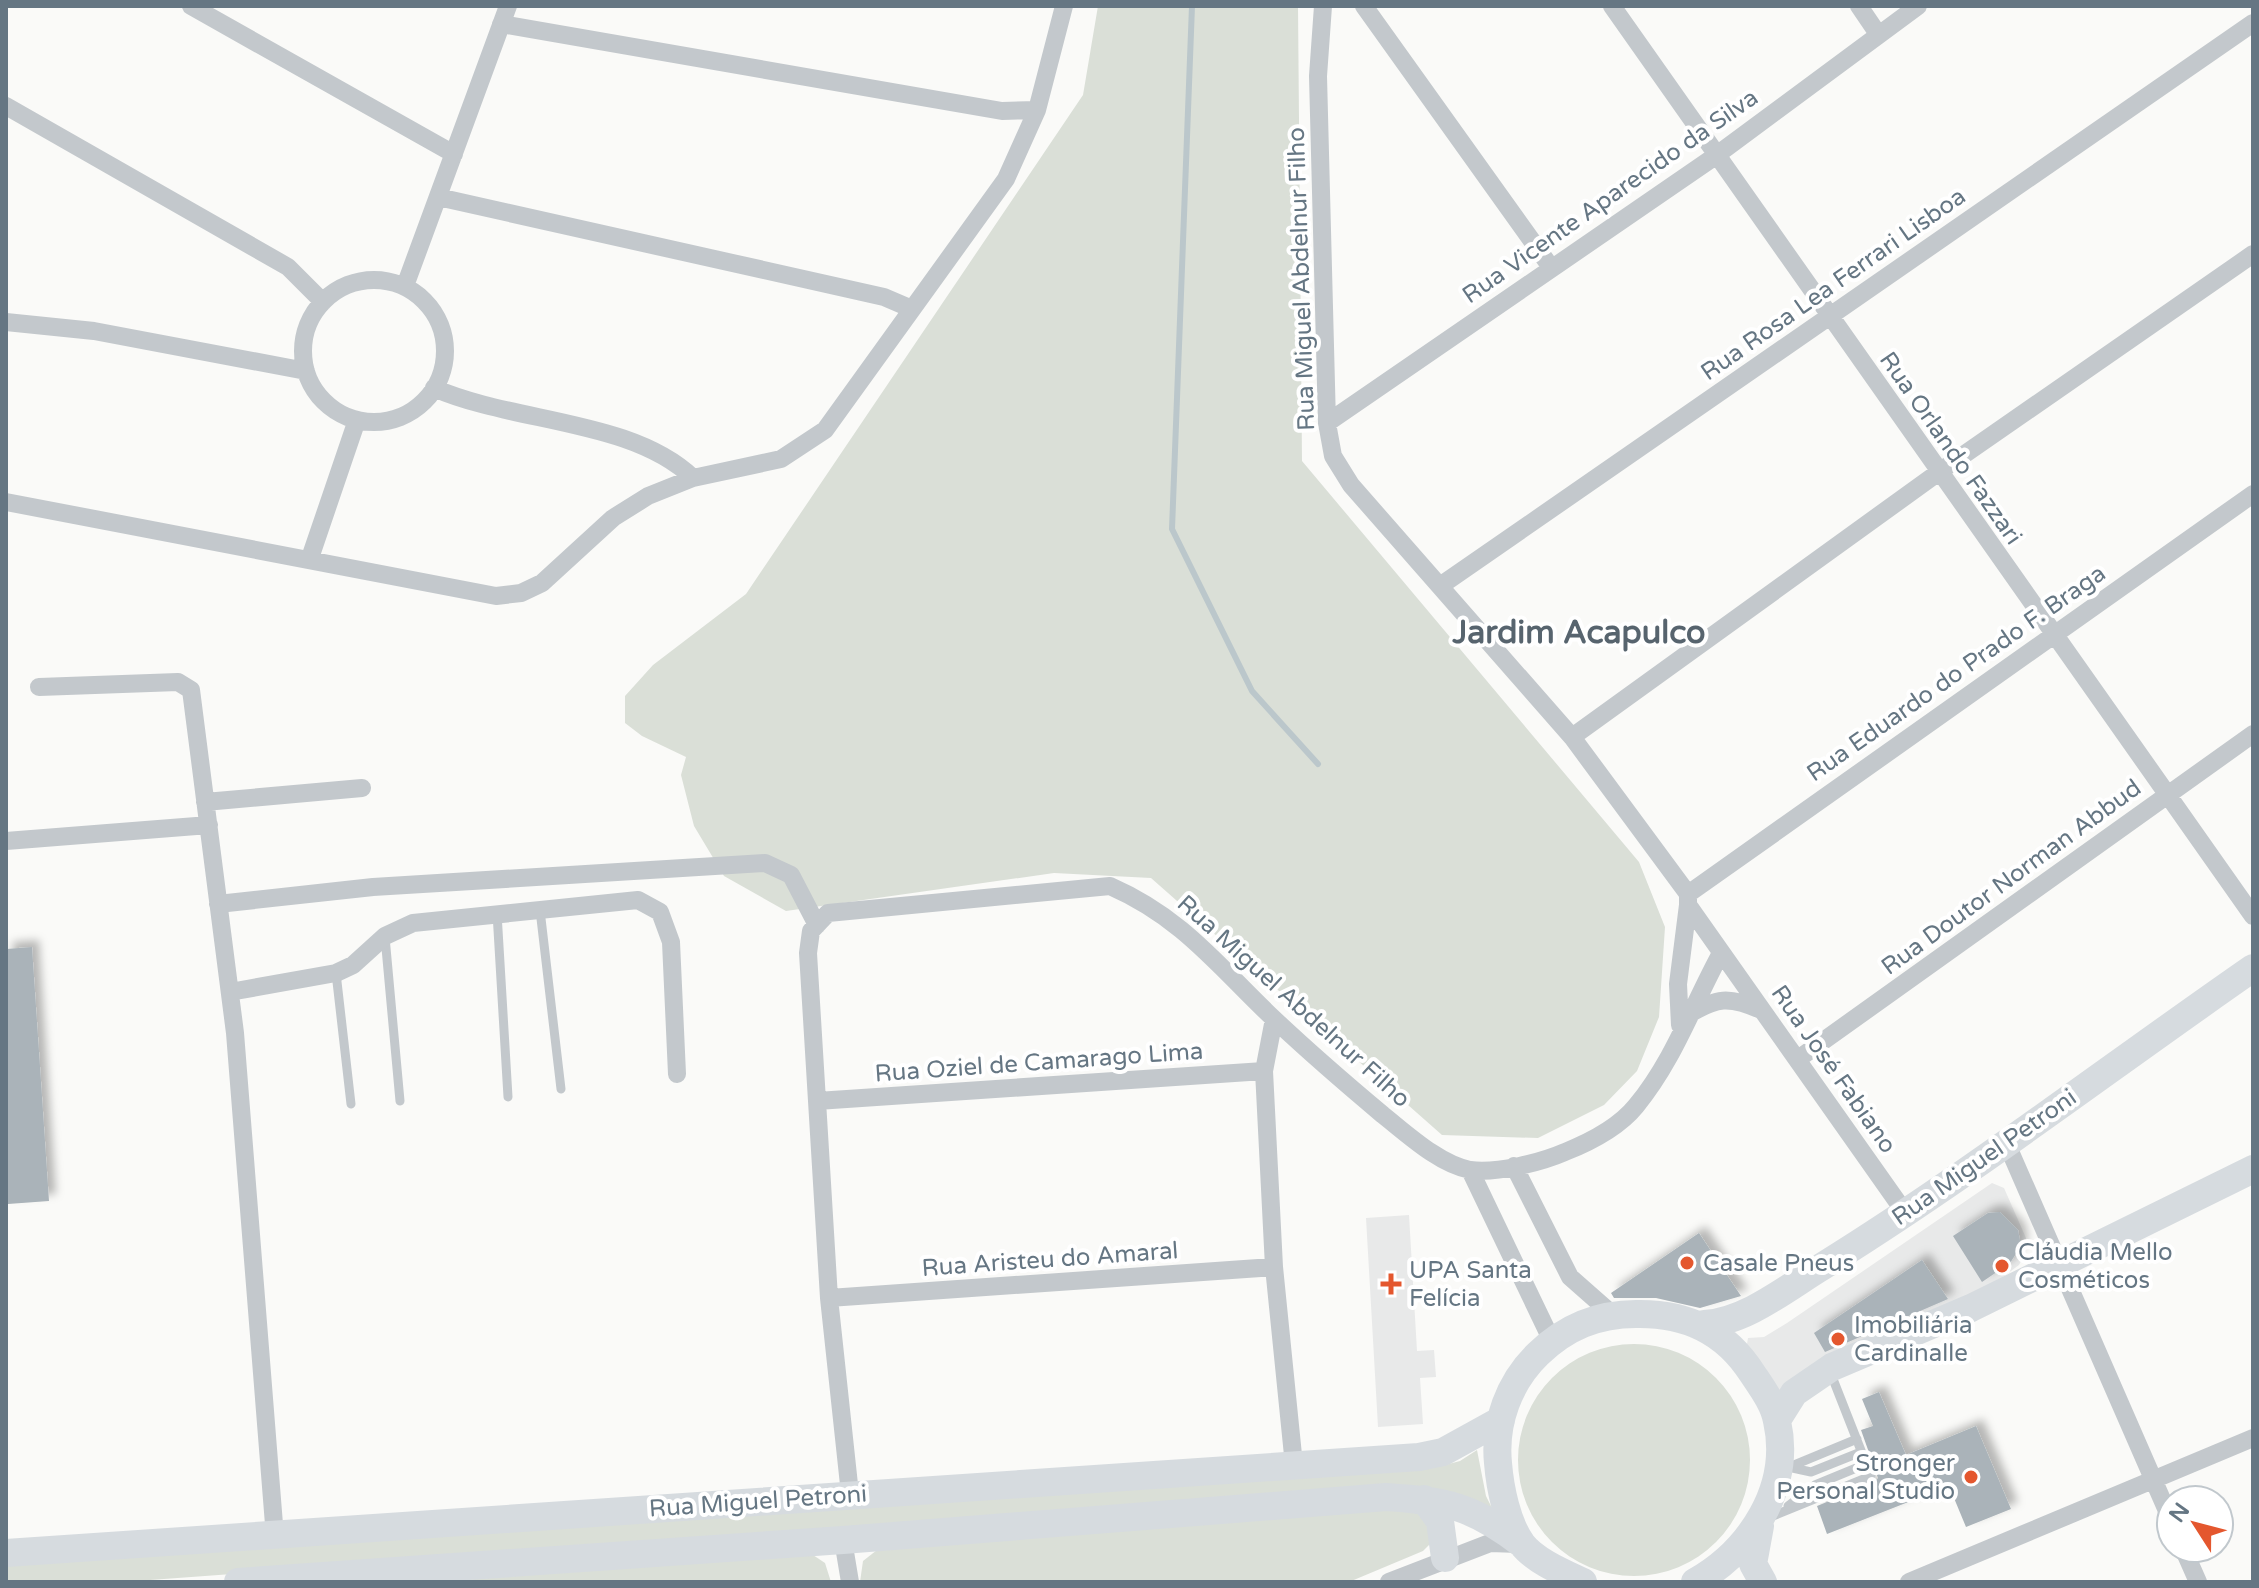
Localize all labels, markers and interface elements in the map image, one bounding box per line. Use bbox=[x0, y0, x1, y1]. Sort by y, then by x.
street label: Rua Vicente Aparecido da Silva bbox=[1457, 83, 1764, 310]
street label: Rua Miguel Abdelnur Filho bbox=[1282, 127, 1321, 431]
street label: Rua Rosa Lea Ferrari Lisboa bbox=[1695, 182, 1971, 387]
street label: Rua Orlando Fazzari bbox=[1873, 346, 2028, 550]
street label: Rua Eduardo do Prado F. Braga bbox=[1801, 559, 2111, 788]
district label: Jardim Acapulco bbox=[1451, 614, 1706, 652]
street label: Rua Doutor Norman Abbud bbox=[1876, 773, 2147, 981]
street label: Rua Miguel Abdelnur Filho bbox=[1171, 889, 1416, 1114]
street label: Rua José Fabiano bbox=[1765, 980, 1902, 1159]
street label: Rua Oziel de Camarago Lima bbox=[874, 1037, 1204, 1088]
street label: Rua Miguel Petroni bbox=[1886, 1083, 2082, 1232]
street label: Rua Aristeu do Amaral bbox=[921, 1236, 1179, 1283]
place label: Cláudia Mello Cosméticos bbox=[2018, 1238, 2173, 1295]
place label: Casale Pneus bbox=[1703, 1249, 1854, 1278]
marker: Casale Pneus bbox=[1678, 1254, 1696, 1272]
place label: UPA Santa Felícia bbox=[1409, 1256, 1532, 1313]
marker: Cláudia Mello Cosméticos bbox=[1993, 1257, 2011, 1275]
marker: UPA Santa Felícia bbox=[1380, 1273, 1402, 1295]
place label: Imobiliária Cardinalle bbox=[1854, 1311, 1972, 1368]
marker: Imobiliária Cardinalle bbox=[1829, 1330, 1847, 1348]
place label: Stronger Personal Studio bbox=[1776, 1449, 1956, 1506]
marker: Stronger Personal Studio bbox=[1962, 1468, 1980, 1486]
street label: Rua Miguel Petroni bbox=[648, 1479, 868, 1524]
north arrow bbox=[2155, 1484, 2235, 1564]
text: N bbox=[2164, 1498, 2195, 1528]

